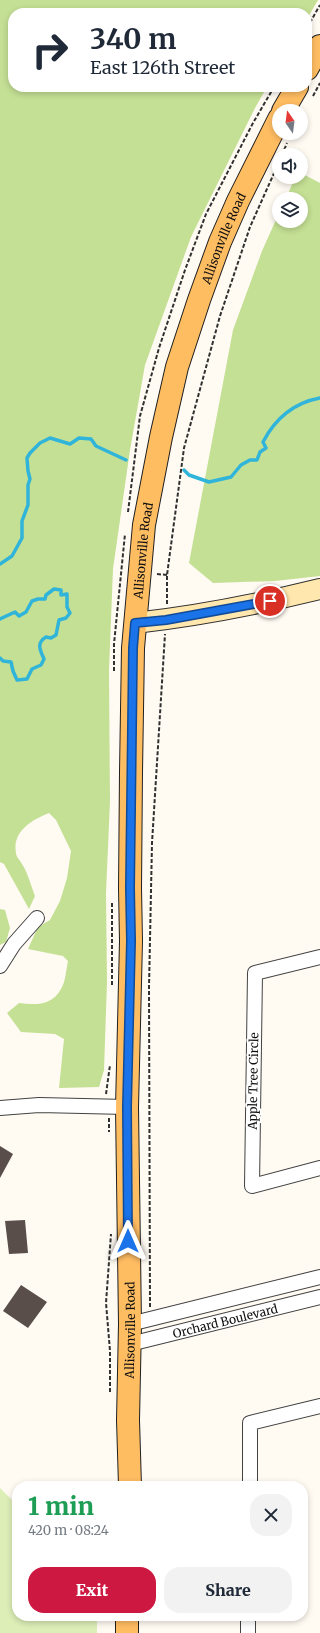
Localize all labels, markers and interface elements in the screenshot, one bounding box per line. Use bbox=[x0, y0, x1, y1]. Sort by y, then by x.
text: 340 m bbox=[90, 21, 176, 57]
icon: right bbox=[24, 24, 76, 76]
text: East 126th Street bbox=[90, 56, 235, 79]
north arrow bbox=[272, 104, 308, 140]
map controls bbox=[272, 104, 308, 228]
button: sound bbox=[272, 148, 308, 184]
street label: Allisonville Road bbox=[198, 190, 249, 287]
button: layers bbox=[272, 192, 308, 228]
street label: Allisonville Road bbox=[130, 501, 156, 601]
pin bbox=[253, 584, 287, 618]
icon: arrive bbox=[259, 590, 281, 612]
street label: Apple Tree Circle bbox=[245, 1032, 261, 1131]
position arrow bbox=[107, 1220, 149, 1262]
street label: Allisonville Road bbox=[121, 1281, 138, 1380]
street label: Orchard Boulevard bbox=[171, 1300, 279, 1341]
text: 1 min bbox=[28, 1491, 94, 1522]
button: close bbox=[250, 1494, 292, 1536]
text: 420 m · 08:24 bbox=[28, 1522, 109, 1539]
button: Exit bbox=[28, 1567, 156, 1613]
button: Share bbox=[164, 1567, 292, 1613]

